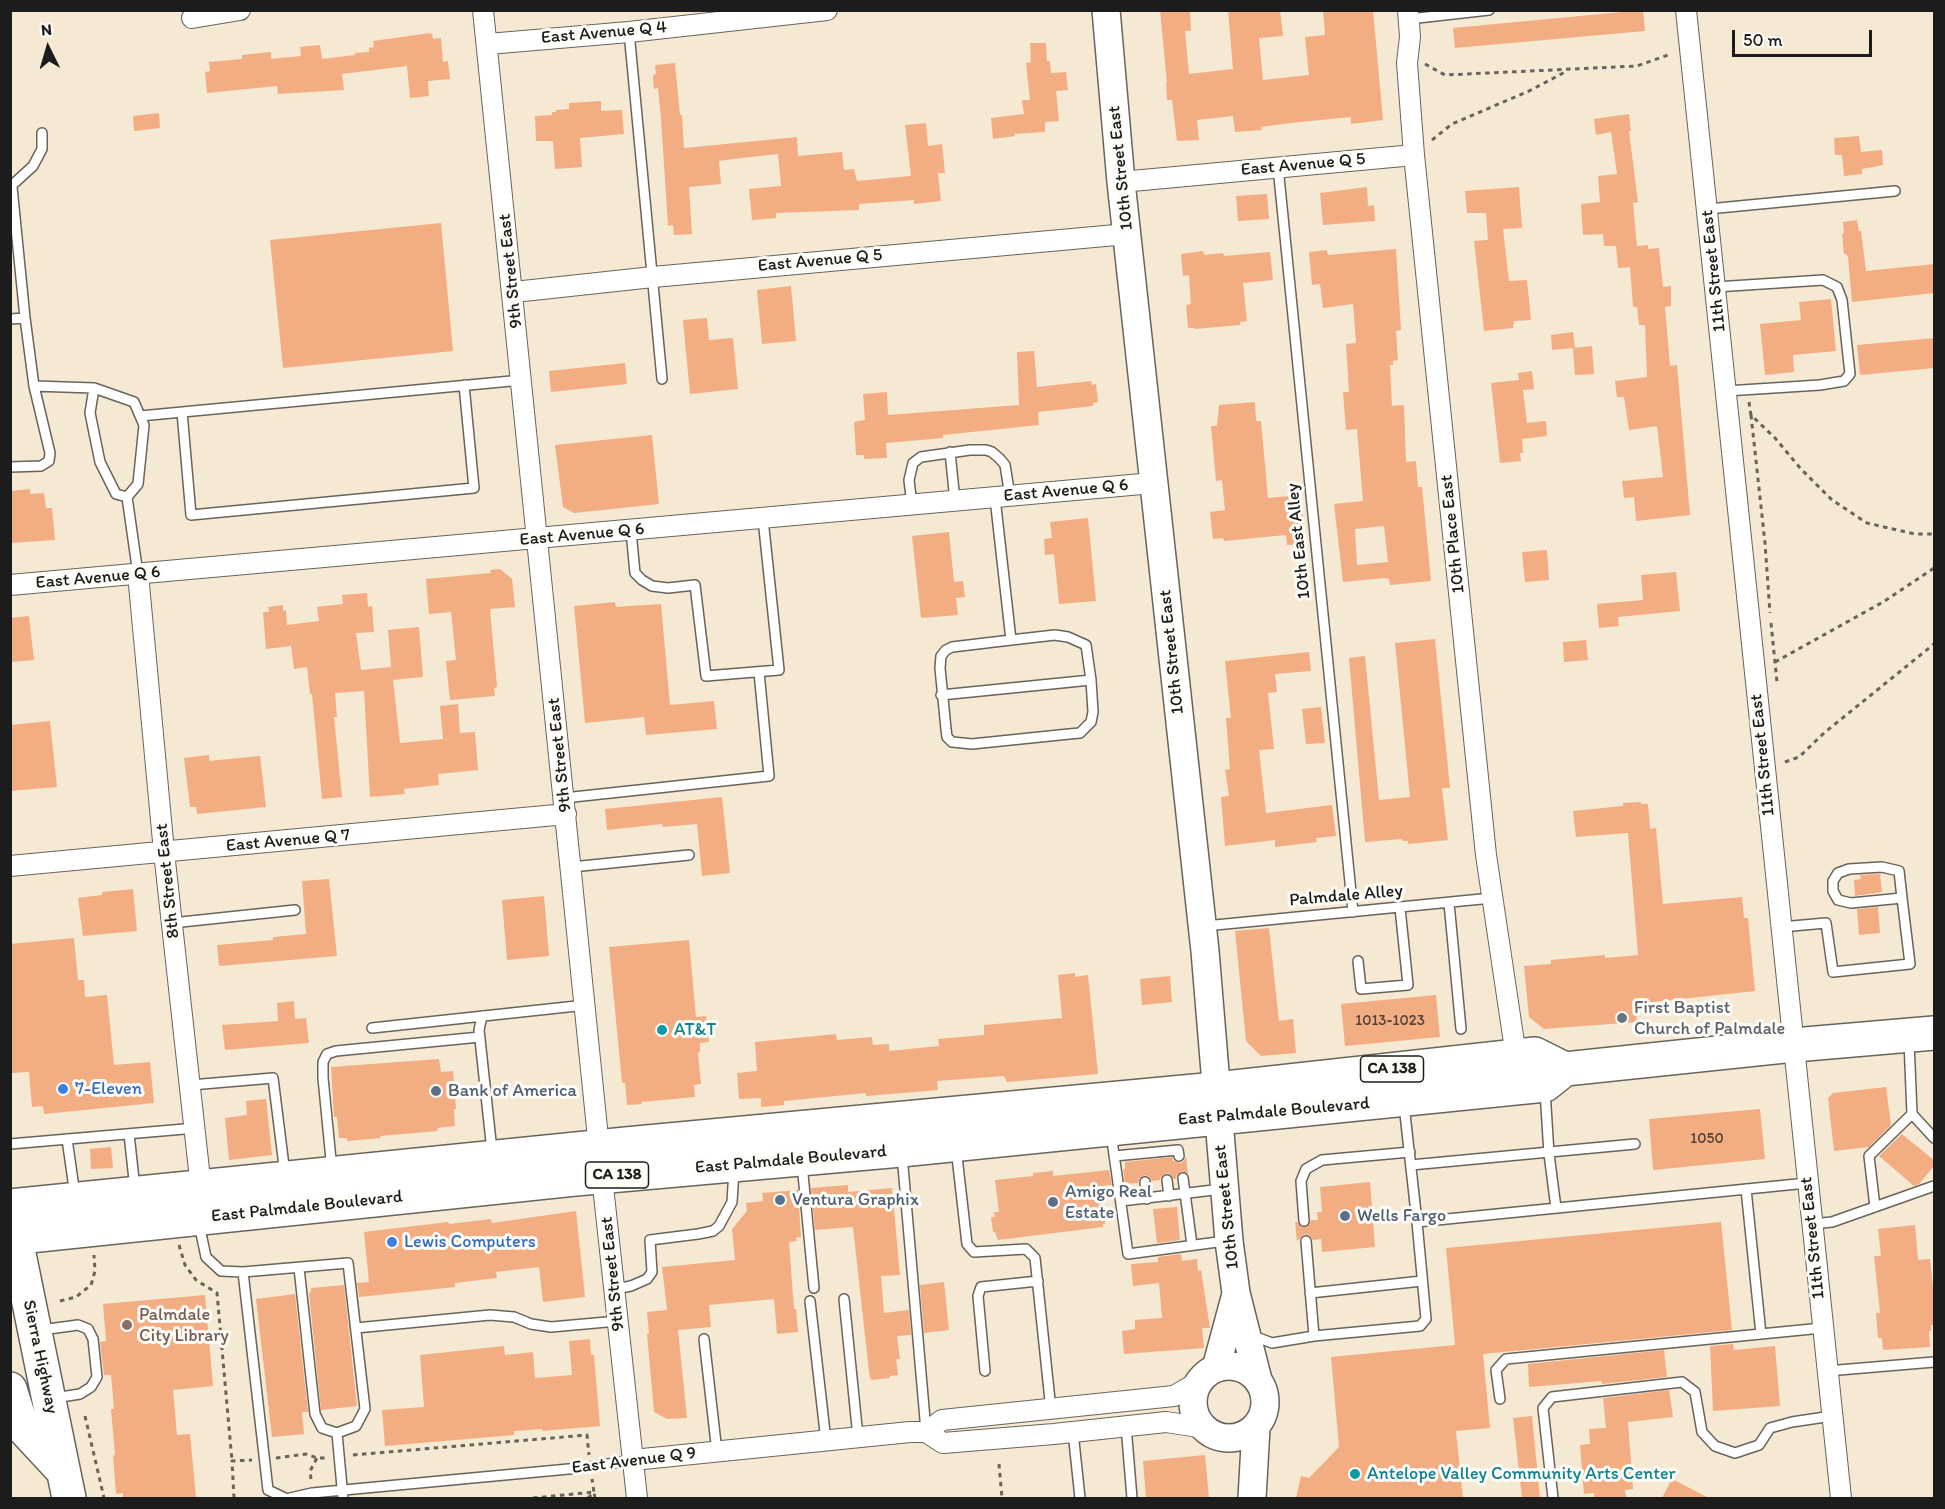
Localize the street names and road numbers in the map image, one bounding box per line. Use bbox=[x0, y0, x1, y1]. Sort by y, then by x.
street label: East Avenue Q 4 bbox=[540, 17, 668, 49]
street label: 10th Street East bbox=[1104, 105, 1138, 231]
street label: East Avenue Q 5 bbox=[1240, 149, 1366, 181]
street label: 11th Street East bbox=[1697, 209, 1731, 333]
street label: 9th Street East bbox=[494, 213, 528, 329]
street label: East Avenue Q 5 bbox=[757, 245, 883, 277]
street label: 10th Place East bbox=[1436, 474, 1470, 594]
street label: East Avenue Q 6 bbox=[1003, 475, 1129, 507]
street label: 10th East Alley bbox=[1282, 482, 1316, 600]
street label: East Avenue Q 6 bbox=[519, 519, 645, 551]
street label: East Avenue Q 6 bbox=[35, 562, 161, 594]
street label: 10th Street East bbox=[1155, 589, 1189, 715]
street label: 11th Street East bbox=[1746, 693, 1780, 817]
street label: 9th Street East bbox=[543, 697, 577, 813]
street label: 8th Street East bbox=[151, 822, 185, 940]
street label: East Avenue Q 7 bbox=[225, 825, 351, 857]
street label: Palmdale Alley bbox=[1288, 880, 1404, 912]
road number: CA 138 bbox=[1360, 1056, 1424, 1082]
street label: East Palmdale Boulevard bbox=[1177, 1093, 1371, 1131]
street label: East Palmdale Boulevard bbox=[694, 1141, 888, 1179]
street label: 10th Street East bbox=[1210, 1144, 1244, 1270]
road number: CA 138 bbox=[586, 1162, 648, 1188]
street label: 11th Street East bbox=[1796, 1176, 1830, 1300]
street label: East Palmdale Boulevard bbox=[210, 1186, 404, 1228]
street label: 9th Street East bbox=[596, 1216, 630, 1332]
street label: Sierra Highway bbox=[17, 1298, 63, 1416]
street label: East Avenue Q 9 bbox=[571, 1443, 697, 1479]

